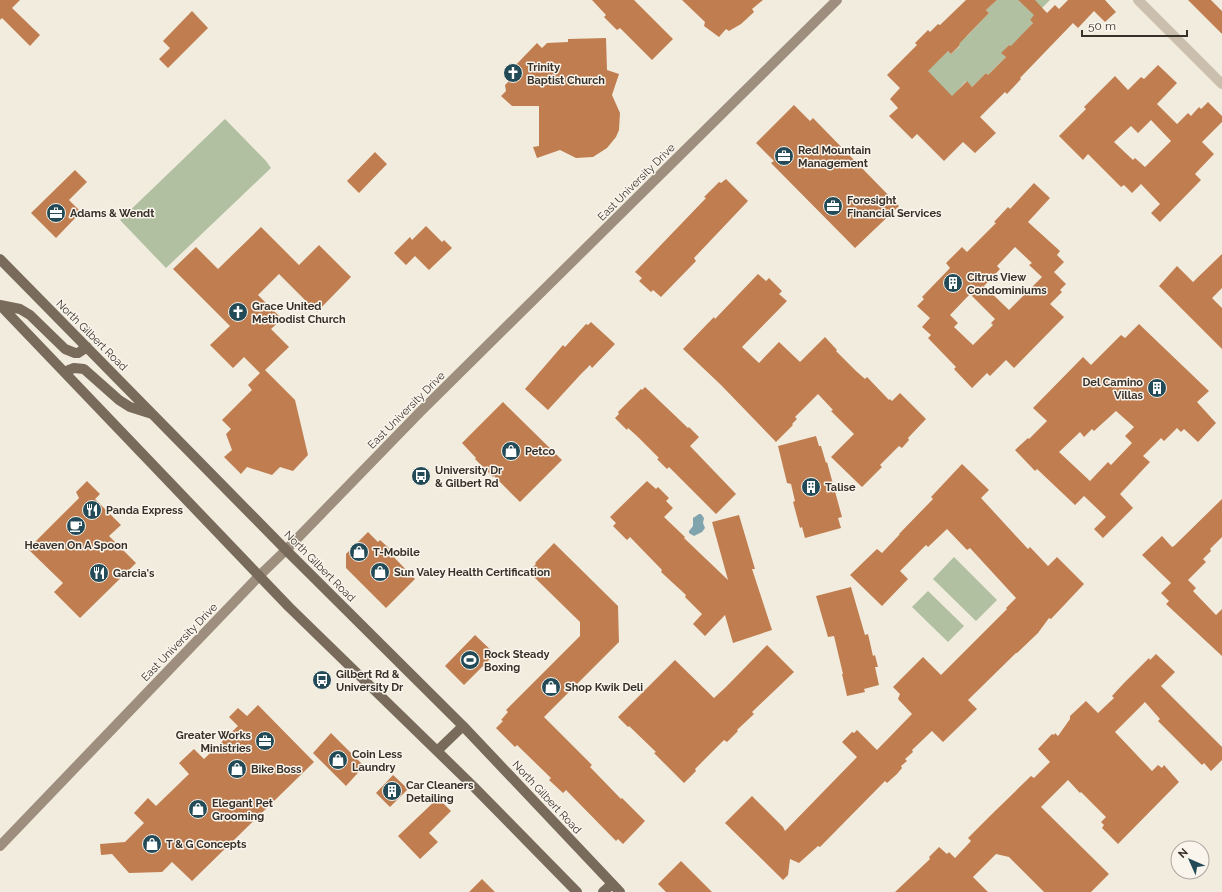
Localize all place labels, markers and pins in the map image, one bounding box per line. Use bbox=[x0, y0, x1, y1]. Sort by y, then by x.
place label: Trinity Baptist Church bbox=[527, 61, 605, 87]
church icon: Trinity Baptist Church bbox=[502, 62, 524, 84]
place label: Red Mountain Management bbox=[798, 144, 871, 170]
office icon: Red Mountain Management bbox=[773, 145, 795, 167]
place label: Foresight Financial Services bbox=[847, 194, 942, 220]
office icon: Foresight Financial Services bbox=[822, 195, 844, 217]
office icon: Adams & Wendt bbox=[45, 202, 67, 224]
place label: Adams & Wendt bbox=[70, 207, 155, 220]
place label: Citrus View Condominiums bbox=[967, 271, 1047, 297]
building icon: Citrus View Condominiums bbox=[942, 272, 964, 294]
place label: Grace United Methodist Church bbox=[252, 300, 346, 326]
church icon: Grace United Methodist Church bbox=[227, 301, 249, 323]
place label: Del Camino Villas bbox=[1082, 376, 1144, 402]
building icon: Del Camino Villas bbox=[1146, 377, 1168, 399]
shop icon: Petco bbox=[500, 440, 522, 462]
place label: Petco bbox=[525, 445, 556, 458]
place label: University Dr & Gilbert Rd bbox=[435, 464, 503, 490]
bus stop icon: University Dr & Gilbert Rd bbox=[410, 465, 432, 487]
building icon: Talise bbox=[800, 476, 822, 498]
place label: Talise bbox=[825, 481, 856, 494]
restaurant icon: Panda Express bbox=[81, 499, 103, 521]
place label: Panda Express bbox=[106, 504, 183, 517]
cafe icon: Heaven On A Spoon bbox=[65, 515, 87, 537]
place label: Heaven On A Spoon bbox=[24, 539, 128, 552]
shop icon: T-Mobile bbox=[348, 541, 370, 563]
place label: T-Mobile bbox=[373, 546, 420, 559]
shop icon: Sun Valey Health Certification bbox=[369, 561, 391, 583]
restaurant icon: Garcia's bbox=[88, 562, 110, 584]
place label: Sun Valey Health Certification bbox=[394, 566, 551, 579]
place label: Garcia's bbox=[113, 567, 155, 580]
place label: Rock Steady Boxing bbox=[484, 648, 550, 674]
sports icon: Rock Steady Boxing bbox=[459, 649, 481, 671]
place label: Gilbert Rd & University Dr bbox=[336, 668, 404, 694]
bus stop icon: Gilbert Rd & University Dr bbox=[311, 669, 333, 691]
shop icon: Shop Kwik Deli bbox=[540, 676, 562, 698]
place label: Shop Kwik Deli bbox=[565, 681, 643, 694]
place label: Greater Works Ministries bbox=[176, 729, 252, 755]
office icon: Greater Works Ministries bbox=[254, 730, 276, 752]
place label: Coin Less Laundry bbox=[352, 748, 403, 774]
shop icon: Coin Less Laundry bbox=[327, 749, 349, 771]
shop icon: Bike Boss bbox=[226, 758, 248, 780]
place label: Bike Boss bbox=[251, 763, 302, 776]
place label: Car Cleaners Detailing bbox=[406, 779, 474, 805]
building icon: Car Cleaners Detailing bbox=[381, 780, 403, 802]
place label: Elegant Pet Grooming bbox=[212, 797, 274, 823]
shop icon: Elegant Pet Grooming bbox=[187, 798, 209, 820]
shop icon: T & G Concepts bbox=[141, 833, 163, 855]
place label: T & G Concepts bbox=[166, 838, 247, 851]

